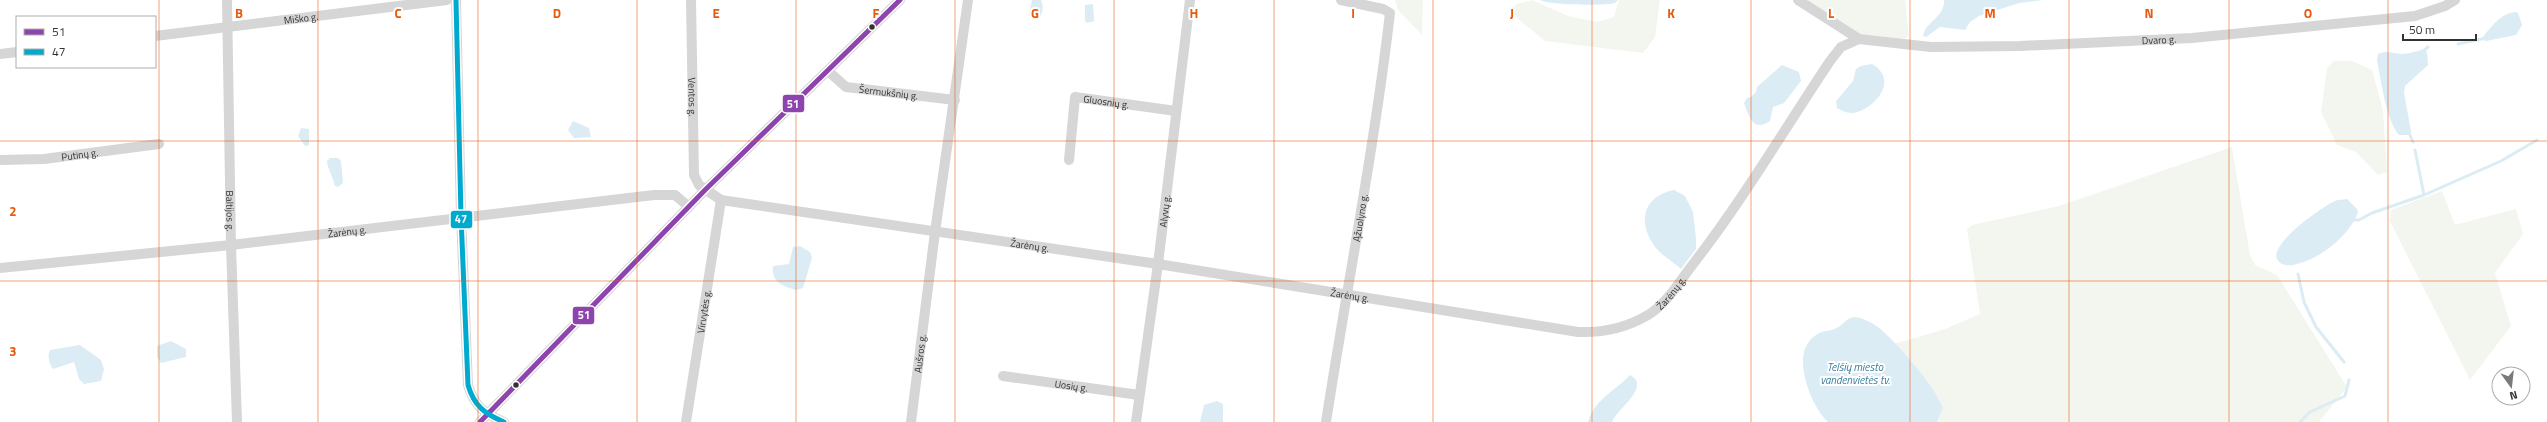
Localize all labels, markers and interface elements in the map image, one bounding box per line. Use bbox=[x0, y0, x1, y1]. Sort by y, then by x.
text: B bbox=[235, 3, 243, 23]
text: C bbox=[394, 3, 402, 23]
text: D bbox=[553, 3, 561, 23]
text: E bbox=[712, 3, 720, 23]
text: F bbox=[873, 3, 880, 23]
text: G bbox=[1031, 3, 1039, 23]
text: H bbox=[1190, 3, 1198, 23]
text: I bbox=[1351, 3, 1355, 23]
text: J bbox=[1510, 3, 1514, 23]
text: K bbox=[1667, 3, 1675, 23]
text: L bbox=[1828, 3, 1834, 23]
text: M bbox=[1984, 3, 1996, 23]
text: N bbox=[2144, 3, 2154, 23]
text: O bbox=[2304, 3, 2312, 23]
street label: Miško g. bbox=[283, 9, 319, 28]
legend bbox=[16, 16, 156, 68]
scale bar bbox=[2403, 16, 2476, 42]
text: 50 m bbox=[2409, 20, 2435, 39]
text: 51 bbox=[52, 22, 65, 41]
unlabelled marker bbox=[867, 22, 877, 32]
street label: Dvaro g. bbox=[2142, 32, 2177, 48]
text: 47 bbox=[52, 42, 65, 61]
street label: Ventos g. bbox=[684, 77, 700, 117]
street label: Šermukšnių g. bbox=[858, 82, 919, 104]
street label: Gluosnių g. bbox=[1082, 91, 1130, 112]
line badge: 51 bbox=[782, 94, 805, 113]
text: 51 bbox=[787, 96, 799, 112]
street label: Putinų g. bbox=[60, 145, 99, 165]
street label: Baltijos g. bbox=[222, 190, 238, 232]
street label: Ąžuolyno g. bbox=[1349, 193, 1372, 243]
street label: Alyvų g. bbox=[1156, 194, 1174, 228]
text: 2 bbox=[9, 201, 17, 221]
line badge: 47 bbox=[450, 210, 473, 229]
text: 47 bbox=[455, 211, 467, 227]
street label: Žarėnų g. bbox=[327, 222, 367, 242]
street label: Žarėnų g. bbox=[1009, 235, 1050, 256]
street label: Žarėnų g. bbox=[1653, 273, 1690, 313]
street label: Žarėnų g. bbox=[1329, 285, 1370, 306]
street label: Virvytės g. bbox=[693, 289, 715, 334]
line badge: 51 bbox=[572, 306, 595, 325]
text: 51 bbox=[578, 307, 590, 323]
street label: Aušros g. bbox=[910, 333, 930, 374]
text: 3 bbox=[9, 341, 17, 361]
water label: Telšių miesto vandenvietės tv. bbox=[1820, 359, 1890, 388]
north arrow bbox=[2491, 366, 2531, 406]
street label: Uosių g. bbox=[1054, 376, 1089, 396]
unlabelled marker bbox=[511, 380, 521, 390]
text: N bbox=[2508, 387, 2519, 404]

